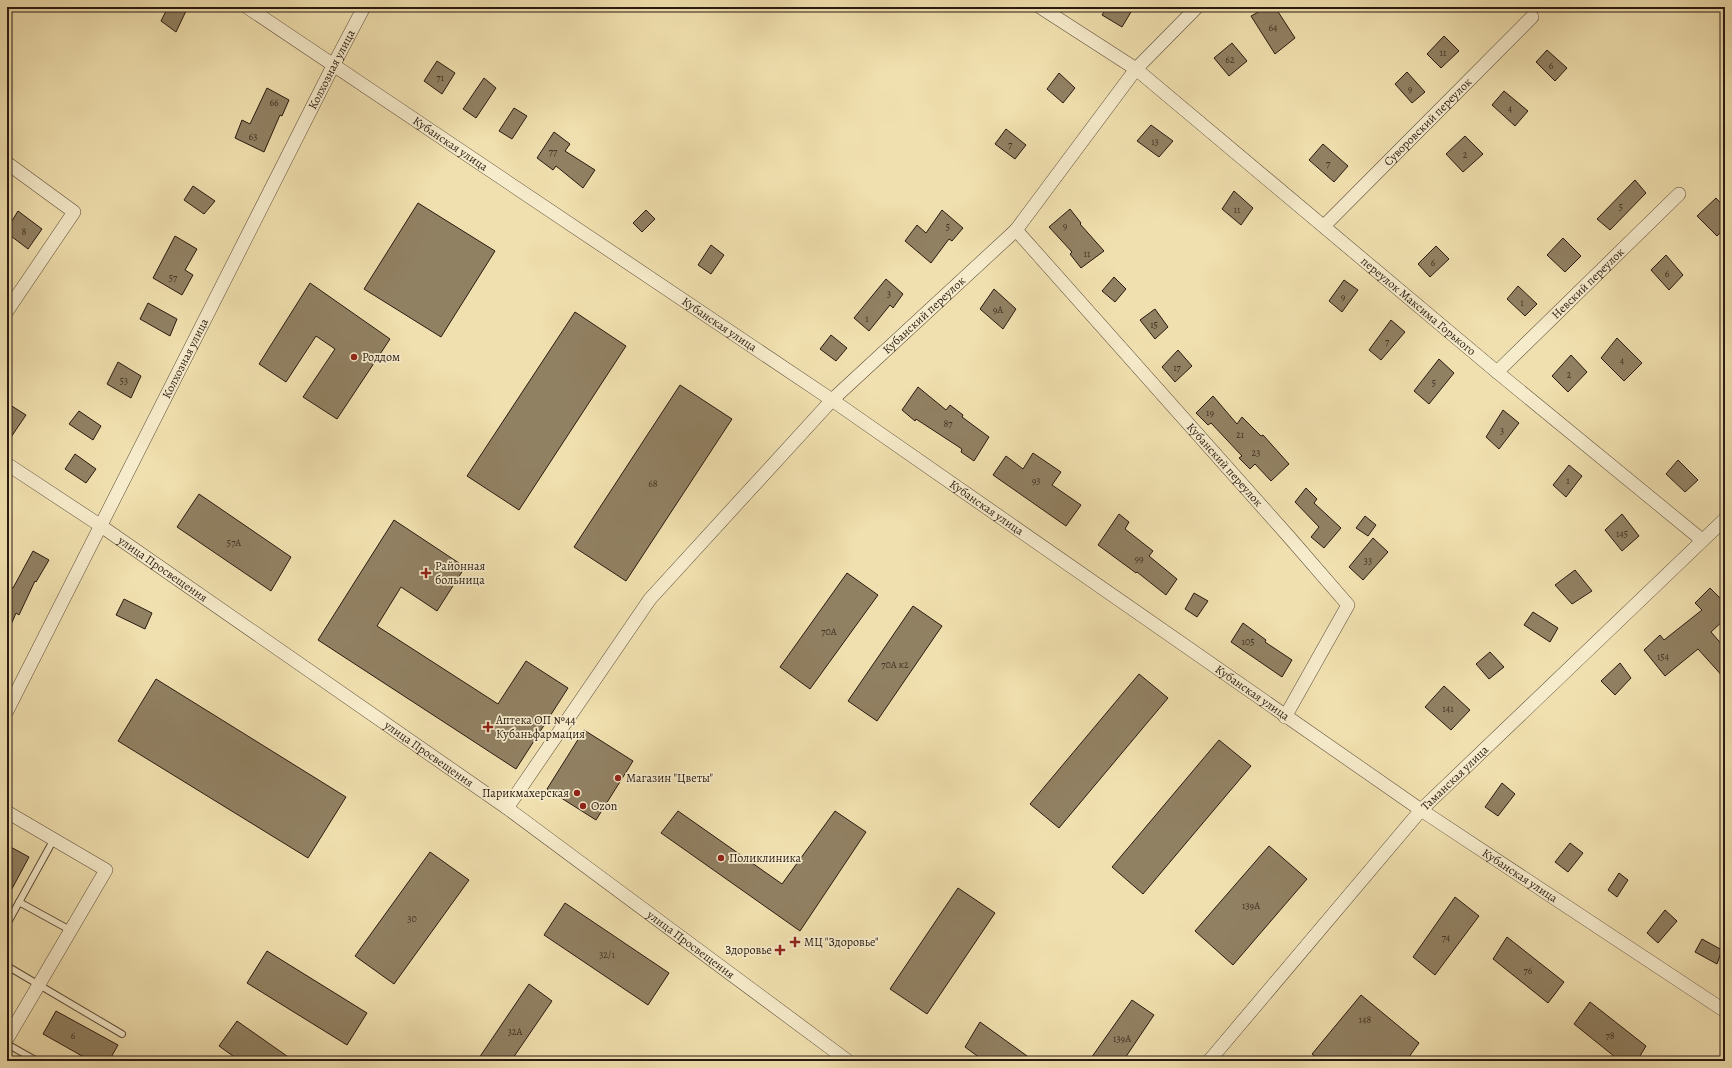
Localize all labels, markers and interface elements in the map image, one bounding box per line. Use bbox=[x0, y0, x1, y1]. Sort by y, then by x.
house number: 64 bbox=[1268, 21, 1278, 34]
street label: Колхозная улица bbox=[304, 26, 359, 112]
house number: 11 bbox=[1440, 46, 1447, 59]
house number: 62 bbox=[1225, 53, 1235, 66]
house number: 6 bbox=[1549, 59, 1554, 72]
house number: 71 bbox=[436, 71, 444, 84]
street label: Суворовский переулок bbox=[1380, 74, 1475, 169]
house number: 9 bbox=[1408, 82, 1413, 95]
house number: 66 bbox=[269, 96, 279, 109]
house number: 4 bbox=[1508, 102, 1513, 115]
street label: Кубанская улица bbox=[410, 113, 491, 175]
house number: 63 bbox=[249, 130, 257, 143]
house number: 13 bbox=[1151, 135, 1159, 148]
house number: 7 bbox=[1008, 138, 1013, 151]
house number: 77 bbox=[549, 145, 558, 158]
house number: 2 bbox=[1463, 148, 1468, 161]
house number: 7 bbox=[1326, 157, 1331, 170]
house number: 5 bbox=[1619, 200, 1623, 213]
house number: 11 bbox=[1234, 203, 1241, 216]
house number: 9 bbox=[1063, 219, 1068, 232]
house number: 5 bbox=[946, 220, 950, 233]
house number: 8 bbox=[22, 225, 27, 238]
street label: Невский переулок bbox=[1548, 244, 1628, 322]
house number: 11 bbox=[1084, 247, 1091, 260]
street label: переулок Максима Горького bbox=[1357, 253, 1479, 359]
house number: 6 bbox=[1431, 256, 1436, 269]
house number: 6 bbox=[1665, 267, 1670, 280]
house number: 57 bbox=[169, 271, 178, 284]
street label: Кубанский переулок bbox=[879, 273, 969, 357]
house number: 3 bbox=[887, 287, 891, 300]
house number: 9 bbox=[1341, 290, 1346, 303]
street label: Кубанская улица bbox=[679, 293, 760, 356]
house number: 1 bbox=[1520, 296, 1524, 309]
house number: 9А bbox=[993, 303, 1003, 316]
house number: 1 bbox=[865, 312, 869, 325]
street label: Колхозная улица bbox=[158, 315, 212, 401]
house number: 15 bbox=[1150, 318, 1158, 331]
house number: 7 bbox=[1385, 335, 1390, 348]
place label: Роддом bbox=[362, 349, 400, 365]
marker: Роддом bbox=[349, 352, 359, 362]
house number: 4 bbox=[1620, 354, 1625, 367]
house number: 17 bbox=[1173, 361, 1182, 374]
house number: 2 bbox=[1567, 368, 1572, 381]
house number: 53 bbox=[120, 374, 128, 387]
house number: 5 bbox=[1432, 376, 1436, 389]
house number: 19 bbox=[1206, 406, 1214, 419]
house number: 87 bbox=[943, 417, 953, 430]
street label: Кубанский переулок bbox=[1183, 419, 1266, 510]
house number: 3 bbox=[1500, 424, 1504, 437]
house number: 21 bbox=[1236, 428, 1245, 441]
house number: 23 bbox=[1252, 446, 1260, 459]
house number: 93 bbox=[1032, 474, 1040, 487]
house number: 1 bbox=[1566, 474, 1570, 487]
street label: Кубанская улица bbox=[946, 476, 1027, 539]
house number: 68 bbox=[648, 477, 658, 490]
house number: 145 bbox=[1616, 527, 1628, 540]
street label: улица Просвещения bbox=[114, 532, 211, 606]
house number: 57А bbox=[227, 536, 241, 549]
house number: 99 bbox=[1134, 552, 1144, 565]
house number: 33 bbox=[1364, 554, 1372, 567]
place label: Районная больница bbox=[435, 558, 486, 588]
marker: Районная больница bbox=[420, 567, 432, 579]
house number: 70А bbox=[821, 625, 837, 638]
house number: 105 bbox=[1241, 635, 1255, 648]
house number: 154 bbox=[1657, 650, 1670, 663]
house number: 70А к2 bbox=[881, 658, 909, 671]
street label: Кубанская улица bbox=[1212, 661, 1293, 724]
house number: 141 bbox=[1442, 702, 1454, 715]
place label: Аптека ОП №44 Кубаньфармация bbox=[495, 712, 585, 742]
street label: улица Просвещения bbox=[380, 717, 477, 791]
marker: Аптека ОП №44 Кубаньфармация bbox=[483, 722, 493, 732]
street label: Таманская улица bbox=[1417, 741, 1492, 814]
place label: Магазин "Цветы" bbox=[626, 770, 713, 786]
marker: Магазин "Цветы" bbox=[613, 773, 623, 783]
place label: Парикмахерская bbox=[482, 785, 569, 801]
marker: Парикмахерская bbox=[572, 788, 582, 798]
place label: Ozon bbox=[591, 798, 618, 814]
marker: Ozon bbox=[578, 801, 588, 811]
street label: Кубанская улица bbox=[1479, 845, 1561, 906]
place label: Поликлиника bbox=[729, 850, 802, 866]
marker: Поликлиника bbox=[716, 853, 726, 863]
house number: 139А bbox=[1242, 899, 1260, 912]
street label: улица Просвещения bbox=[643, 906, 738, 982]
house number: 30 bbox=[407, 912, 417, 925]
house number: 74 bbox=[1442, 931, 1451, 944]
place label: МЦ "Здоровье" bbox=[804, 934, 879, 950]
marker: МЦ "Здоровье" bbox=[789, 936, 801, 948]
place label: Здоровье bbox=[725, 942, 772, 958]
marker: Здоровье bbox=[775, 945, 785, 955]
house number: 32/1 bbox=[599, 948, 615, 961]
house number: 76 bbox=[1524, 964, 1533, 977]
house number: 148 bbox=[1359, 1013, 1372, 1026]
house number: 32А bbox=[508, 1025, 523, 1038]
house number: 6 bbox=[71, 1029, 76, 1042]
house number: 78 bbox=[1605, 1029, 1615, 1042]
house number: 139А bbox=[1113, 1032, 1131, 1045]

